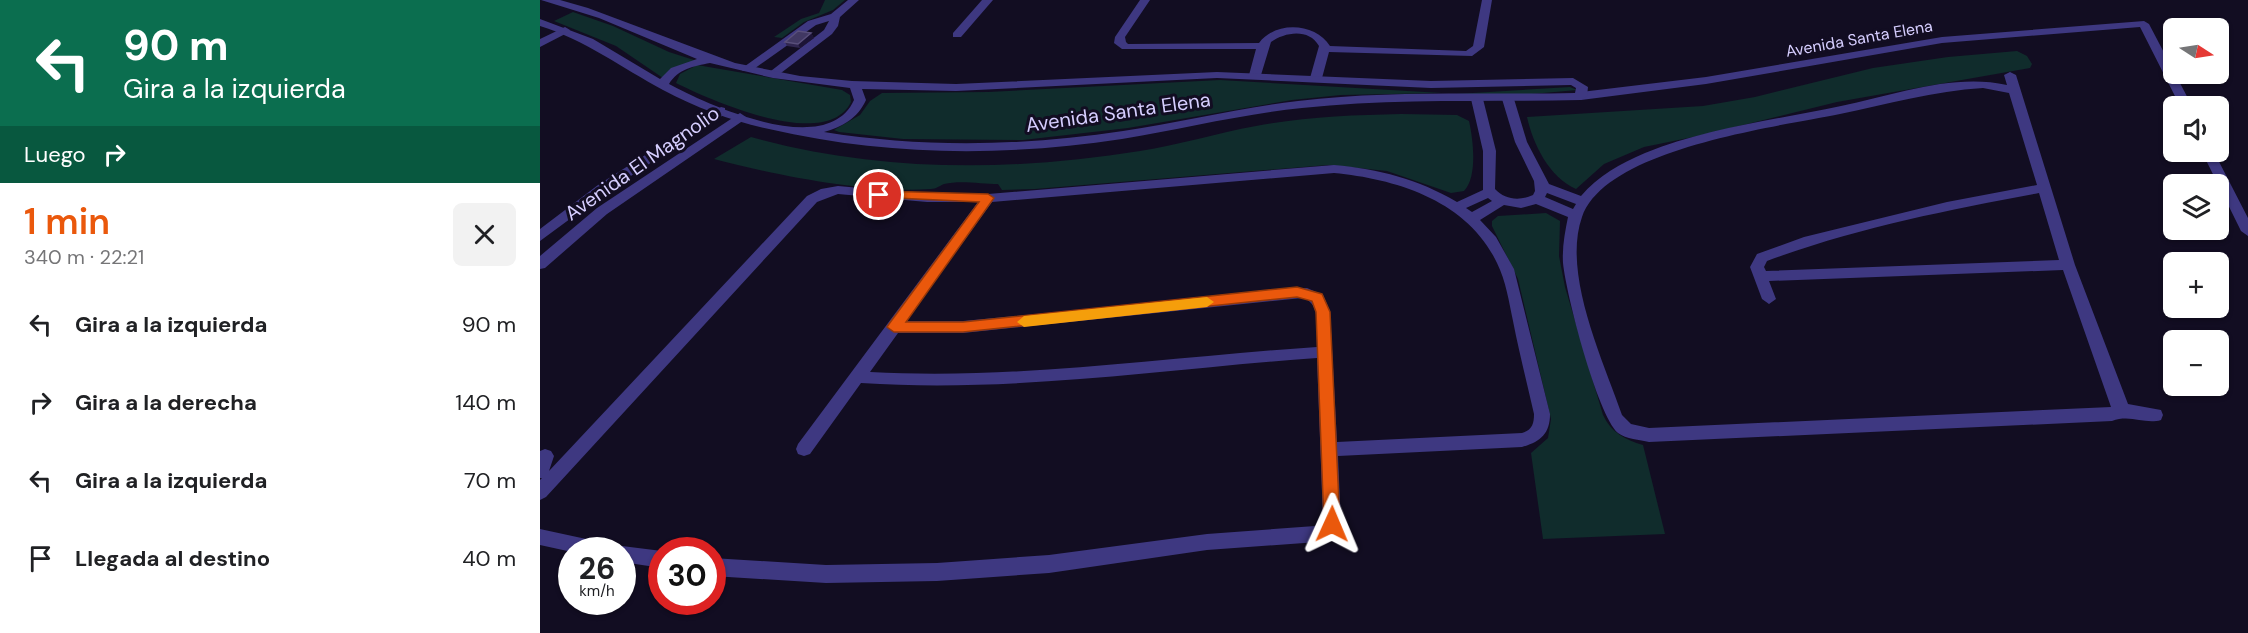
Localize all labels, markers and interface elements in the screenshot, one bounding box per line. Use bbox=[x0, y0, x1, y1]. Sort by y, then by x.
street label: Avenida Santa Elena bbox=[1784, 15, 1934, 62]
text: 90 m bbox=[123, 18, 229, 73]
north arrow bbox=[2163, 18, 2229, 84]
map controls bbox=[2163, 18, 2229, 396]
icon: left bbox=[24, 24, 102, 102]
text: Gira a la izquierda bbox=[123, 71, 346, 106]
street label: Avenida Santa Elena bbox=[1024, 86, 1212, 138]
button: sound bbox=[2163, 96, 2229, 162]
street label: Avenida El Magnolio bbox=[560, 100, 724, 226]
icon: right bbox=[98, 138, 131, 171]
text: Luego bbox=[24, 140, 86, 169]
pin bbox=[853, 169, 904, 220]
button: layers bbox=[2163, 174, 2229, 240]
icon: arrive bbox=[862, 178, 895, 211]
text: 1 min bbox=[24, 198, 110, 245]
button: close bbox=[453, 203, 516, 266]
text: 340 m · 22:21 bbox=[24, 244, 144, 270]
button: + bbox=[2163, 252, 2229, 318]
icon: left bbox=[24, 308, 57, 341]
text: Gira a la izquierda bbox=[75, 310, 267, 339]
text: 90 m bbox=[462, 310, 516, 339]
button: − bbox=[2163, 330, 2229, 396]
icon: right bbox=[24, 386, 57, 419]
text: Gira a la derecha bbox=[75, 388, 257, 417]
text: 140 m bbox=[455, 388, 516, 417]
icon: left bbox=[24, 464, 57, 497]
text: Gira a la izquierda bbox=[75, 466, 267, 495]
text: 70 m bbox=[464, 466, 516, 495]
position arrow bbox=[1300, 492, 1364, 556]
speed limit sign: 30 bbox=[648, 537, 726, 615]
icon: arrive bbox=[24, 542, 57, 575]
text: Llegada al destino bbox=[75, 544, 270, 573]
text: 40 m bbox=[462, 544, 516, 573]
text: 26 bbox=[579, 549, 615, 588]
text: km/h bbox=[579, 581, 615, 601]

